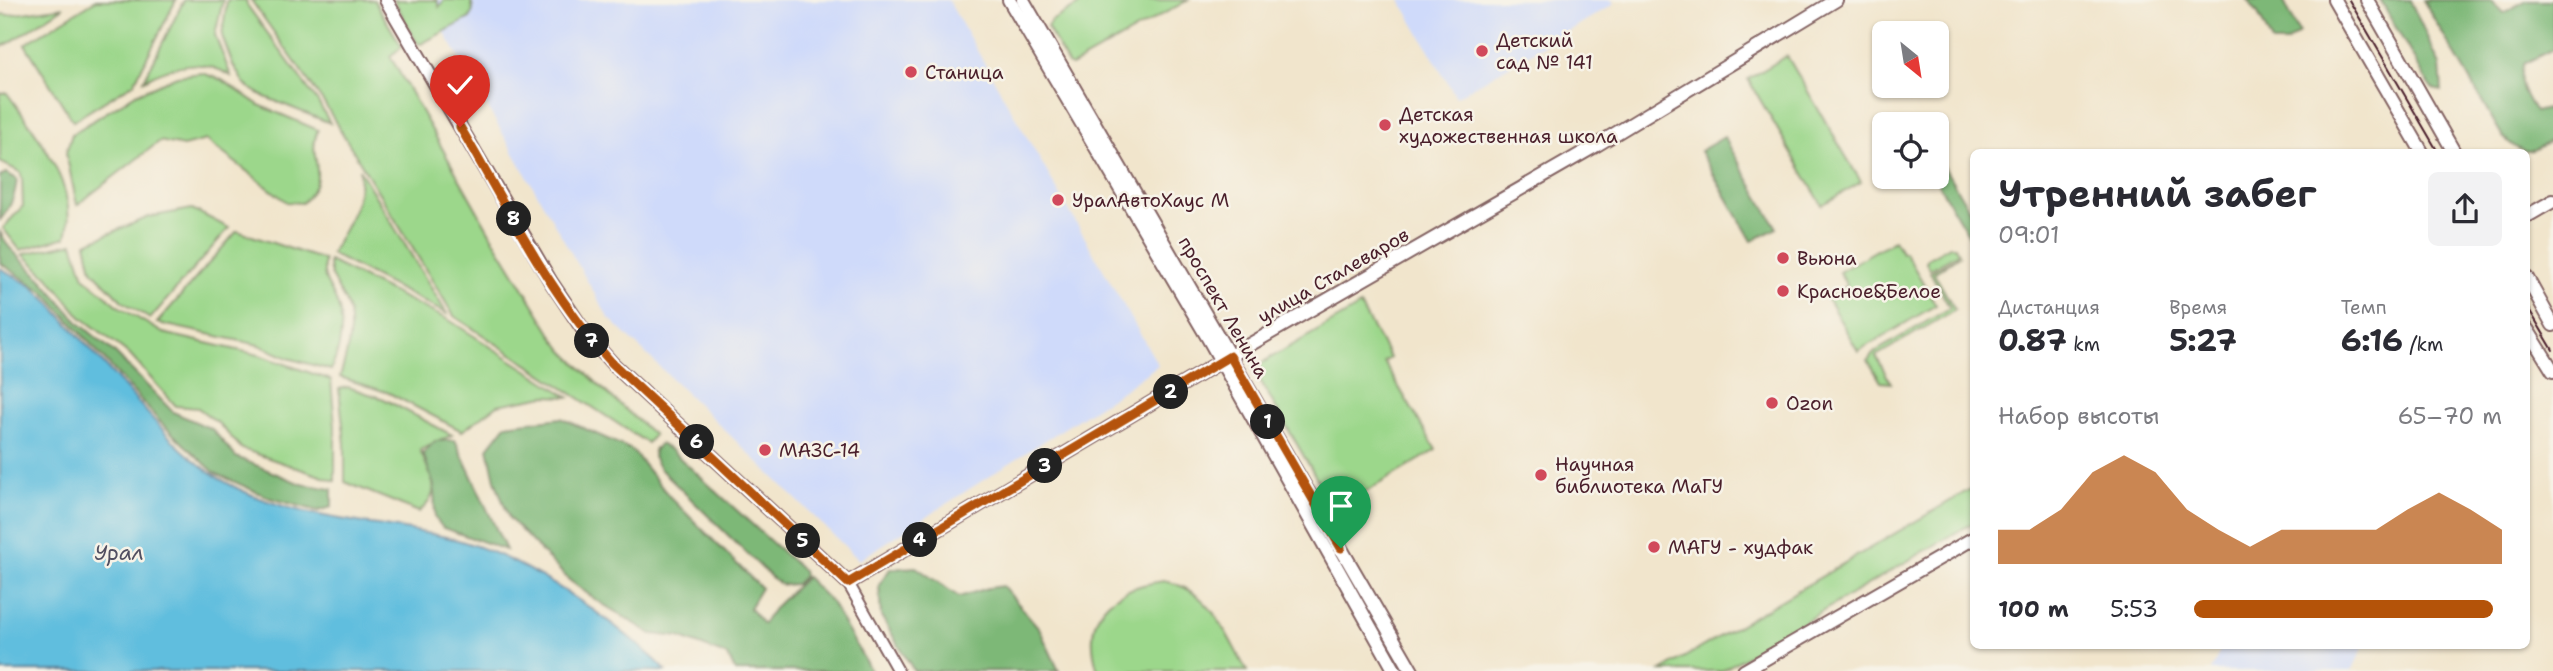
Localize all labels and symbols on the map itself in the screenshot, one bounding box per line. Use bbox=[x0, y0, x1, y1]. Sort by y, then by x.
north arrow bbox=[1872, 21, 1950, 98]
place label: Детский сад № 141 bbox=[1496, 28, 1593, 75]
marker: Детский сад № 141 bbox=[1474, 43, 1490, 59]
pin bbox=[430, 55, 490, 127]
place label: Станица bbox=[925, 60, 1004, 85]
marker: Станица bbox=[903, 64, 919, 80]
place label: Детская художественная школа bbox=[1399, 102, 1618, 149]
marker: Детская художественная школа bbox=[1377, 117, 1393, 133]
place label: УралАвтоХаус М bbox=[1072, 188, 1230, 213]
marker: УралАвтоХаус М bbox=[1050, 192, 1066, 208]
pin: 8 bbox=[496, 202, 532, 236]
street label: улица Сталеваров bbox=[1253, 222, 1413, 329]
street label: проспект Ленина bbox=[1173, 232, 1274, 383]
place label: Вьюна bbox=[1797, 246, 1857, 271]
marker: Вьюна bbox=[1775, 250, 1791, 266]
place label: Красное&Белое bbox=[1797, 279, 1941, 304]
marker: Красное&Белое bbox=[1775, 283, 1791, 299]
pin: 7 bbox=[574, 324, 610, 358]
pin: 2 bbox=[1154, 374, 1188, 410]
place label: Ozon bbox=[1786, 391, 1833, 416]
marker: Ozon bbox=[1764, 395, 1780, 411]
pin: 1 bbox=[1250, 404, 1286, 440]
pin: 6 bbox=[680, 424, 714, 460]
place label: МАЗС-14 bbox=[779, 438, 860, 463]
marker: МАЗС-14 bbox=[757, 442, 773, 458]
pin: 3 bbox=[1028, 448, 1062, 484]
place label: Научная библиотека МаГУ bbox=[1555, 452, 1723, 499]
marker: Научная библиотека МаГУ bbox=[1533, 467, 1549, 483]
pin bbox=[1311, 476, 1371, 548]
pin: 4 bbox=[902, 522, 937, 558]
pin: 5 bbox=[786, 524, 820, 558]
place label: МАГУ - худфак bbox=[1668, 535, 1813, 560]
water label: Урал bbox=[94, 539, 144, 567]
marker: МАГУ - худфак bbox=[1646, 539, 1662, 555]

